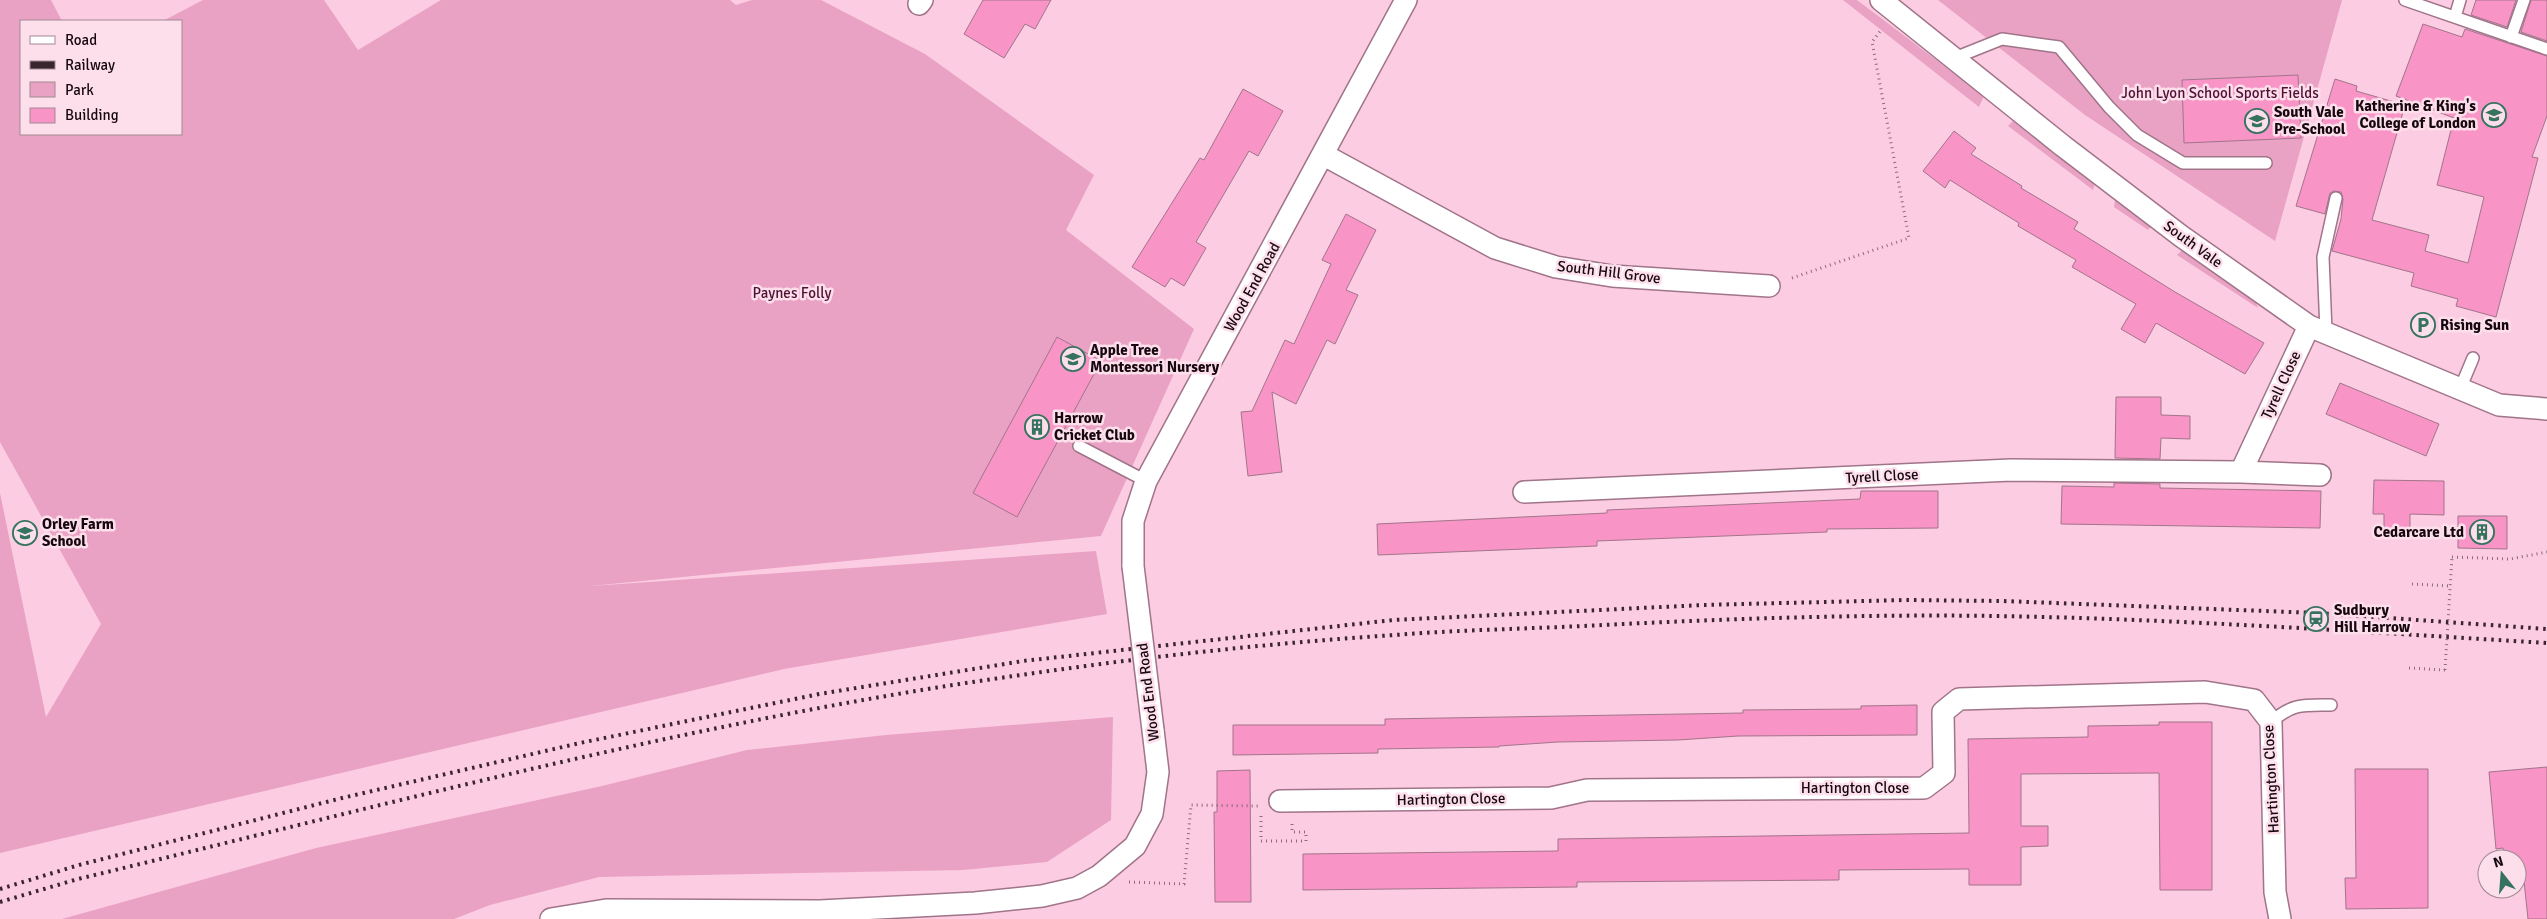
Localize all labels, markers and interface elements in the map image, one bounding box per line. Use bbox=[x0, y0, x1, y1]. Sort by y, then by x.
legend bbox=[20, 20, 182, 135]
text: Road bbox=[65, 31, 97, 49]
text: Railway bbox=[65, 56, 115, 74]
text: Park bbox=[65, 81, 94, 99]
park label: John Lyon School Sports Fields bbox=[2121, 84, 2319, 102]
place label: Katherine & King's College of London bbox=[2355, 97, 2476, 132]
school or university icon: Katherine & King's College of London bbox=[2481, 102, 2507, 128]
place label: South Vale Pre-School bbox=[2274, 103, 2346, 138]
text: Building bbox=[65, 106, 119, 124]
school or university icon: South Vale Pre-School bbox=[2244, 108, 2270, 134]
street label: South Vale bbox=[2160, 217, 2226, 271]
street label: Wood End Road bbox=[1220, 239, 1284, 335]
street label: South Hill Grove bbox=[1556, 257, 1662, 287]
park label: Paynes Folly bbox=[753, 284, 831, 302]
parking icon: Rising Sun bbox=[2410, 312, 2436, 338]
place label: Rising Sun bbox=[2440, 316, 2509, 334]
place label: Apple Tree Montessori Nursery bbox=[1090, 341, 1220, 376]
school or university icon: Apple Tree Montessori Nursery bbox=[1060, 346, 1086, 372]
street label: Tyrell Close bbox=[2257, 348, 2305, 422]
place label: Harrow Cricket Club bbox=[1054, 409, 1135, 444]
building icon: Harrow Cricket Club bbox=[1024, 414, 1050, 440]
street label: Tyrell Close bbox=[1845, 465, 1919, 487]
place label: Orley Farm School bbox=[42, 515, 114, 550]
building icon: Cedarcare Ltd bbox=[2469, 519, 2495, 545]
school or university icon: Orley Farm School bbox=[12, 520, 38, 546]
place label: Cedarcare Ltd bbox=[2374, 523, 2464, 541]
place label: Sudbury Hill Harrow bbox=[2334, 601, 2411, 636]
station icon: Sudbury Hill Harrow bbox=[2303, 606, 2329, 632]
street label: Wood End Road bbox=[1133, 642, 1163, 742]
street label: Hartington Close bbox=[2259, 724, 2283, 834]
street label: Hartington Close bbox=[1801, 779, 1909, 797]
street label: Hartington Close bbox=[1397, 789, 1505, 809]
north arrow bbox=[2477, 849, 2527, 899]
text: N bbox=[2491, 852, 2505, 872]

